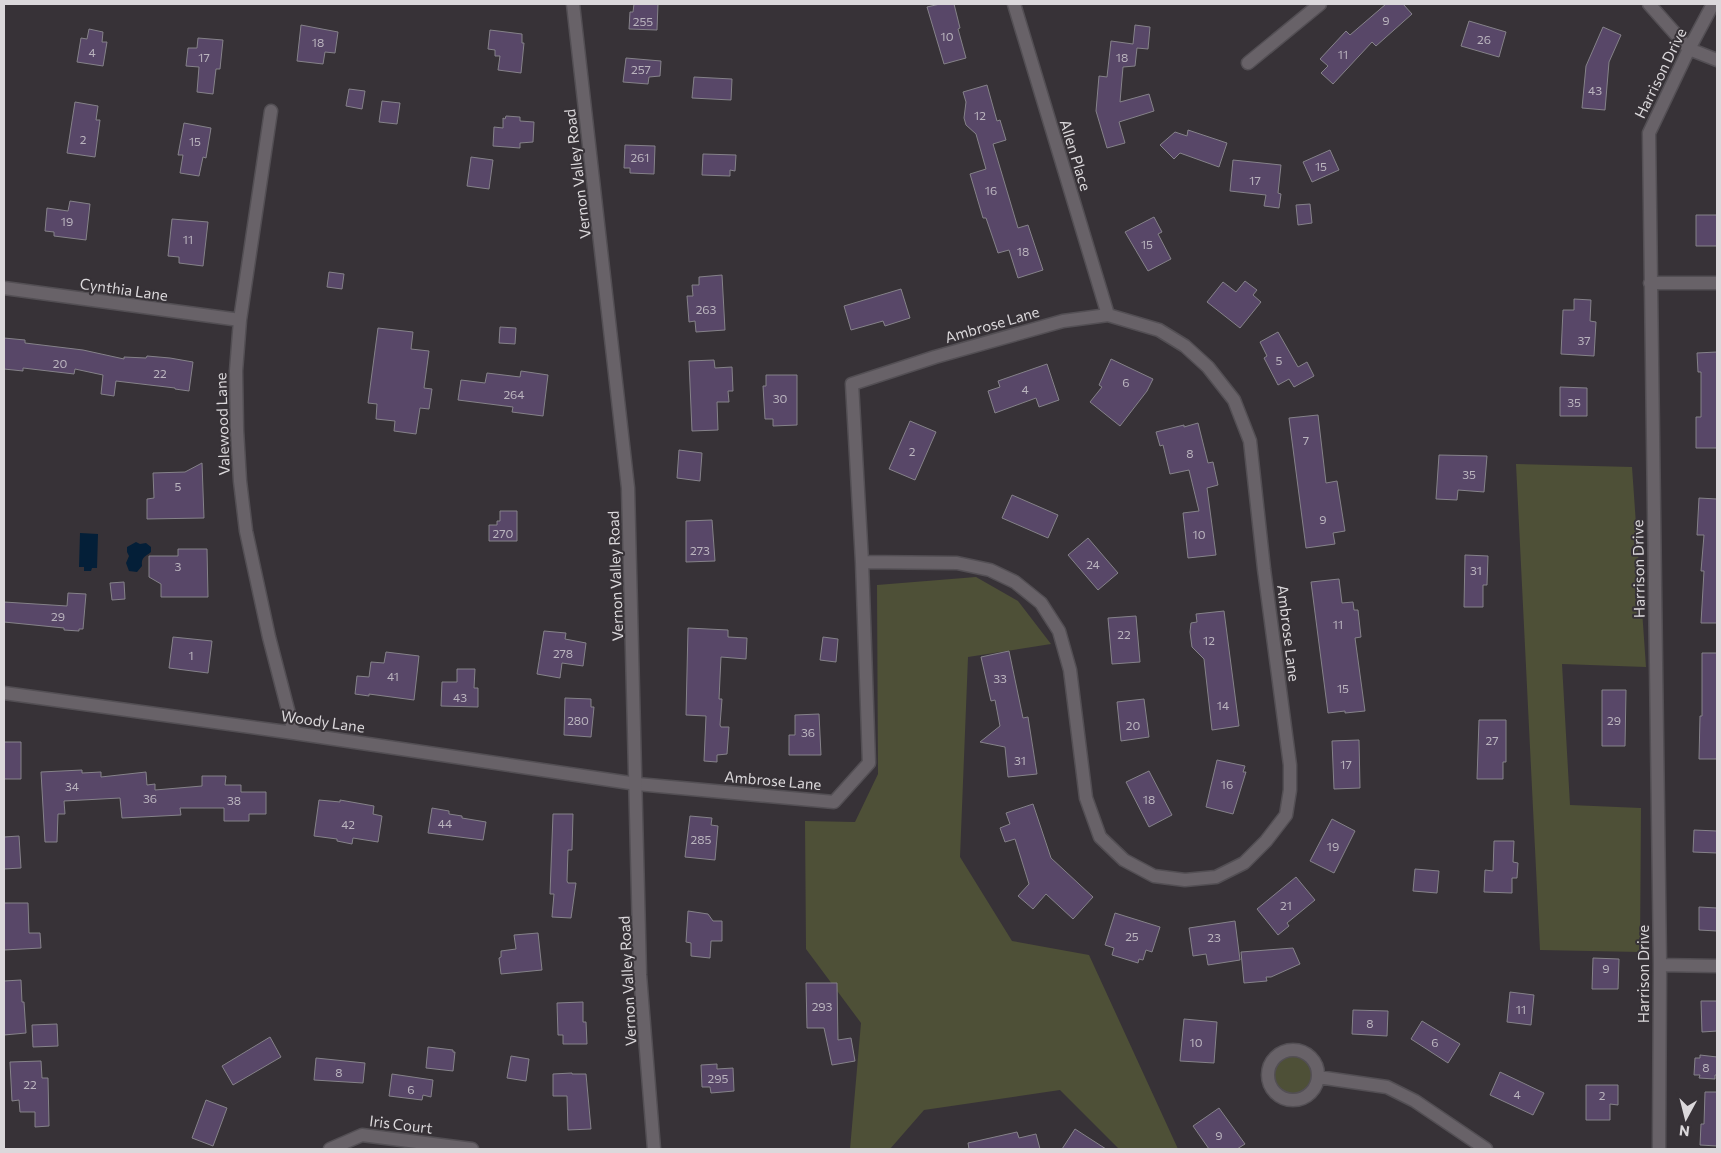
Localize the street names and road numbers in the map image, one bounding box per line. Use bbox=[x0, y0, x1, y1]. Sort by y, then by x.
street label: Harrison Drive bbox=[1630, 25, 1690, 121]
street label: Vernon Valley Road bbox=[560, 108, 594, 240]
street label: Allen Place bbox=[1057, 117, 1095, 193]
street label: Cynthia Lane bbox=[79, 274, 169, 304]
street label: Ambrose Lane bbox=[943, 302, 1041, 346]
street label: Valewood Lane bbox=[211, 372, 233, 476]
street label: Vernon Valley Road bbox=[604, 510, 626, 642]
street label: Harrison Drive bbox=[1628, 520, 1648, 618]
street label: Ambrose Lane bbox=[1274, 584, 1304, 683]
street label: Woody Lane bbox=[280, 706, 366, 736]
street label: Ambrose Lane bbox=[724, 767, 822, 793]
street label: Vernon Valley Road bbox=[615, 915, 639, 1047]
street label: Harrison Drive bbox=[1634, 925, 1652, 1023]
street label: Iris Court bbox=[368, 1111, 434, 1137]

